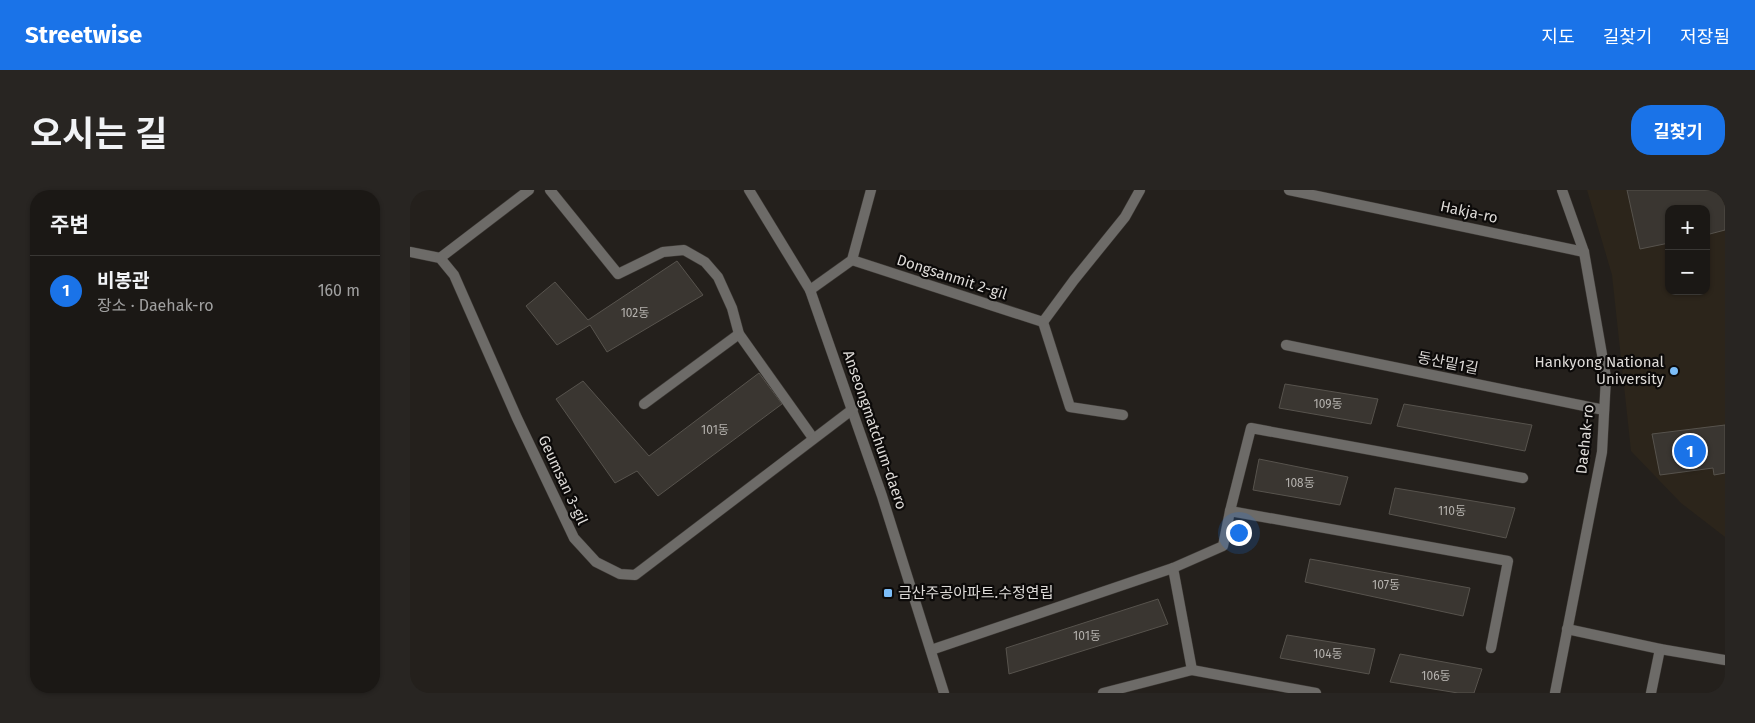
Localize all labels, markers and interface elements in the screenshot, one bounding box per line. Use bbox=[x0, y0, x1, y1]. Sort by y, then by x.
text: Streetwise bbox=[25, 21, 142, 49]
text: 지도 bbox=[1542, 26, 1575, 48]
text: 길찾기 bbox=[1603, 26, 1652, 48]
text: 저장됨 bbox=[1680, 26, 1730, 48]
button: 길찾기 bbox=[1631, 105, 1725, 155]
text: 오시는 길 bbox=[30, 113, 167, 155]
street label: Hakja-ro bbox=[1439, 197, 1499, 227]
map controls bbox=[1665, 205, 1710, 295]
button: + bbox=[1665, 205, 1710, 250]
text: 주변 bbox=[50, 212, 89, 238]
button: − bbox=[1665, 250, 1710, 295]
street label: Dongsanmit 2-gil bbox=[894, 251, 1010, 304]
text: 비봉관 bbox=[97, 269, 149, 292]
text: 1 bbox=[62, 281, 70, 300]
text: 160 m bbox=[318, 281, 360, 300]
text: 장소 · Daehak-ro bbox=[97, 296, 214, 315]
house number: 102동 bbox=[621, 306, 649, 320]
street label: Anseongmatchum-daero bbox=[839, 348, 911, 512]
street label: 동산밑1길 bbox=[1416, 348, 1480, 378]
place label: Hankyong National University bbox=[1535, 353, 1665, 388]
marker: Hankyong National University bbox=[1668, 365, 1680, 377]
house number: 109동 bbox=[1313, 397, 1343, 411]
street label: Daehak-ro bbox=[1572, 403, 1598, 475]
house number: 101동 bbox=[701, 423, 729, 437]
street label: Geumsan 3-gil bbox=[534, 432, 592, 528]
pin: 1 bbox=[1674, 432, 1706, 470]
house number: 108동 bbox=[1285, 476, 1315, 490]
house number: 110동 bbox=[1438, 504, 1466, 518]
your location bbox=[1226, 520, 1252, 546]
house number: 107동 bbox=[1372, 578, 1400, 592]
place label: 금산주공아파트.수정연립 bbox=[898, 584, 1053, 602]
marker: 금산주공아파트.수정연립 bbox=[882, 587, 894, 599]
house number: 101동 bbox=[1073, 629, 1101, 643]
house number: 104동 bbox=[1313, 647, 1343, 661]
house number: 106동 bbox=[1421, 669, 1451, 683]

